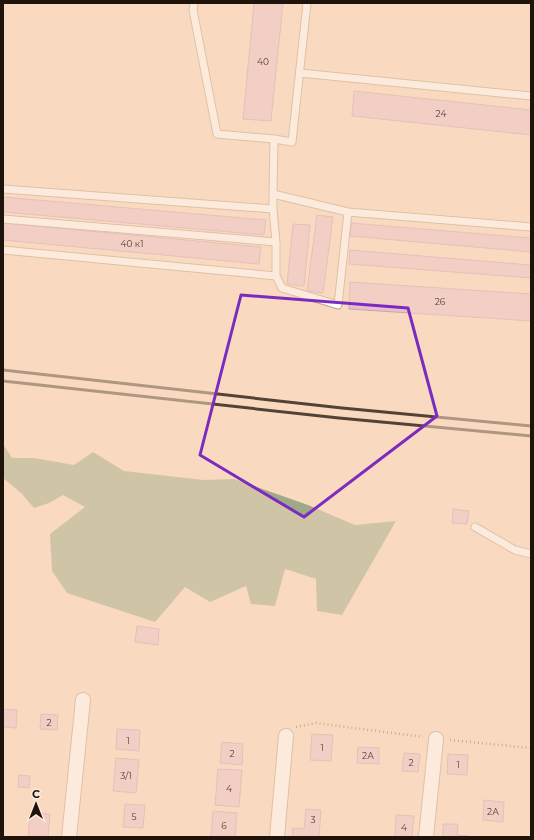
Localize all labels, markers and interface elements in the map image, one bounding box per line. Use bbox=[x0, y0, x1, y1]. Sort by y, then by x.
house number: 40 bbox=[257, 56, 269, 67]
house number: 24 bbox=[436, 108, 446, 119]
house number: 40 к1 bbox=[121, 238, 143, 249]
house number: 26 bbox=[435, 296, 446, 307]
house number: 2 bbox=[46, 717, 52, 728]
house number: 1 bbox=[126, 735, 130, 746]
house number: 1 bbox=[320, 742, 324, 753]
house number: 2 bbox=[229, 748, 235, 759]
house number: 2А bbox=[362, 750, 374, 761]
house number: 2 bbox=[408, 757, 414, 768]
house number: 1 bbox=[456, 759, 460, 770]
house number: 3/1 bbox=[120, 770, 132, 781]
house number: 4 bbox=[226, 783, 232, 794]
north arrow bbox=[16, 784, 56, 824]
text: С bbox=[32, 787, 40, 801]
house number: 2А bbox=[487, 806, 499, 817]
house number: 5 bbox=[131, 811, 137, 822]
house number: 3 bbox=[310, 814, 316, 825]
house number: 6 bbox=[221, 820, 227, 831]
house number: 4 bbox=[401, 822, 407, 833]

